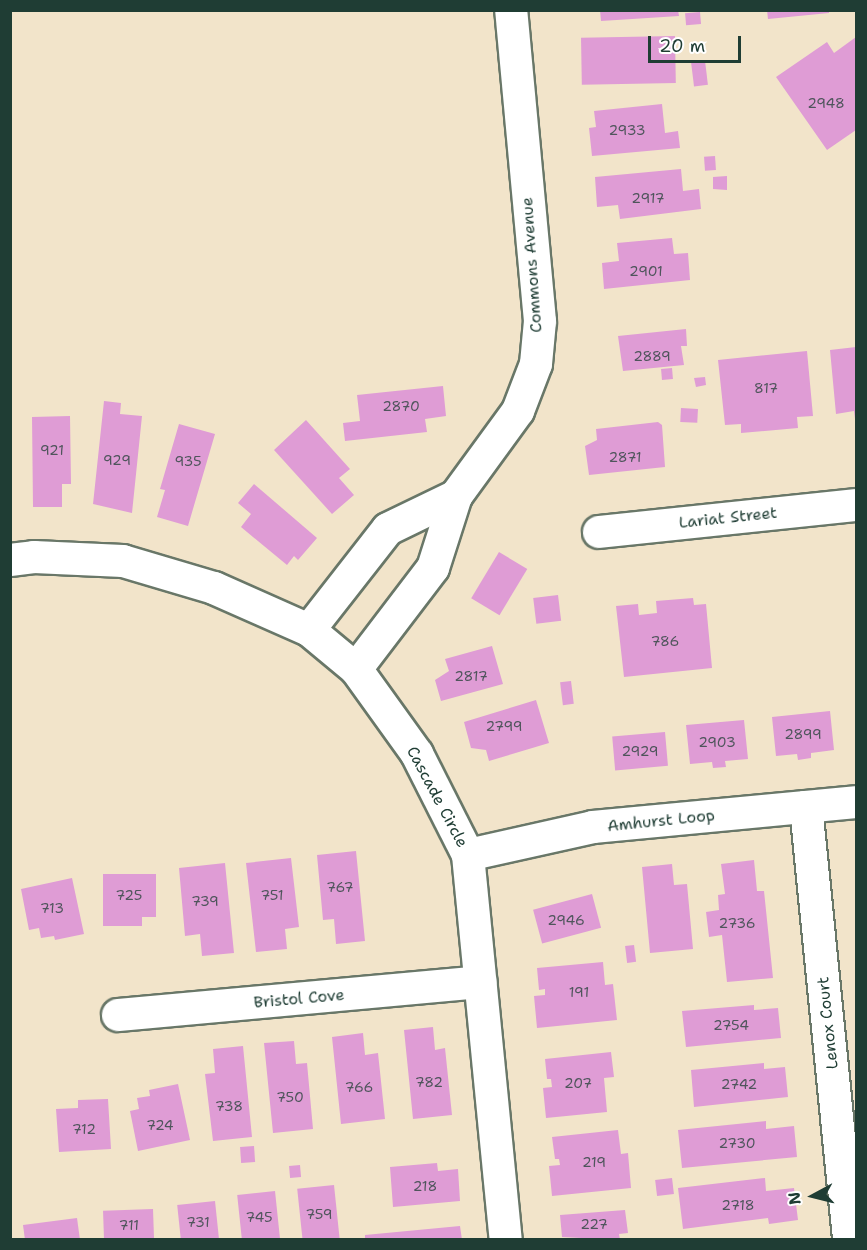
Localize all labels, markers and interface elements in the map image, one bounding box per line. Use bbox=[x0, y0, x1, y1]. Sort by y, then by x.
scale bar bbox=[651, 24, 744, 62]
text: 20 m bbox=[659, 34, 705, 58]
house number: 2948 bbox=[807, 95, 845, 111]
house number: 2933 bbox=[609, 122, 645, 138]
house number: 2917 bbox=[631, 190, 665, 206]
street label: Commons Avenue bbox=[518, 197, 546, 333]
house number: 2901 bbox=[629, 263, 663, 279]
house number: 2889 bbox=[633, 348, 671, 364]
house number: 817 bbox=[754, 380, 778, 396]
house number: 2870 bbox=[382, 398, 420, 414]
house number: 921 bbox=[40, 442, 64, 458]
house number: 2871 bbox=[608, 449, 642, 465]
house number: 929 bbox=[103, 452, 131, 468]
house number: 935 bbox=[174, 453, 202, 469]
street label: Lariat Street bbox=[678, 503, 778, 533]
house number: 786 bbox=[651, 633, 679, 649]
house number: 2817 bbox=[454, 668, 488, 684]
house number: 2799 bbox=[485, 718, 523, 734]
house number: 2899 bbox=[784, 726, 822, 742]
house number: 2903 bbox=[698, 734, 736, 750]
street label: Cascade Circle bbox=[402, 743, 472, 851]
house number: 2929 bbox=[621, 743, 659, 759]
street label: Amhurst Loop bbox=[606, 806, 716, 836]
house number: 767 bbox=[326, 879, 354, 895]
house number: 725 bbox=[116, 887, 142, 903]
house number: 751 bbox=[260, 887, 284, 903]
house number: 739 bbox=[191, 893, 219, 909]
house number: 713 bbox=[40, 900, 64, 916]
house number: 2946 bbox=[547, 912, 585, 928]
house number: 2736 bbox=[719, 915, 755, 931]
street label: Lenox Court bbox=[814, 976, 842, 1070]
house number: 191 bbox=[569, 984, 589, 1000]
street label: Bristol Cove bbox=[253, 985, 345, 1013]
house number: 2754 bbox=[713, 1017, 749, 1033]
house number: 782 bbox=[415, 1074, 443, 1090]
house number: 207 bbox=[564, 1075, 592, 1091]
house number: 2742 bbox=[721, 1076, 757, 1092]
house number: 766 bbox=[345, 1079, 373, 1095]
house number: 750 bbox=[276, 1089, 304, 1105]
house number: 738 bbox=[215, 1098, 243, 1114]
house number: 724 bbox=[146, 1117, 174, 1133]
house number: 712 bbox=[72, 1121, 96, 1137]
house number: 2730 bbox=[719, 1135, 755, 1151]
house number: 219 bbox=[582, 1154, 606, 1170]
north arrow bbox=[783, 1166, 843, 1226]
house number: 218 bbox=[413, 1178, 437, 1194]
text: N bbox=[783, 1191, 806, 1206]
house number: 2718 bbox=[721, 1197, 755, 1213]
house number: 759 bbox=[305, 1206, 333, 1222]
house number: 745 bbox=[245, 1209, 273, 1225]
house number: 731 bbox=[186, 1214, 210, 1230]
house number: 227 bbox=[580, 1216, 608, 1232]
house number: 711 bbox=[119, 1217, 139, 1233]

